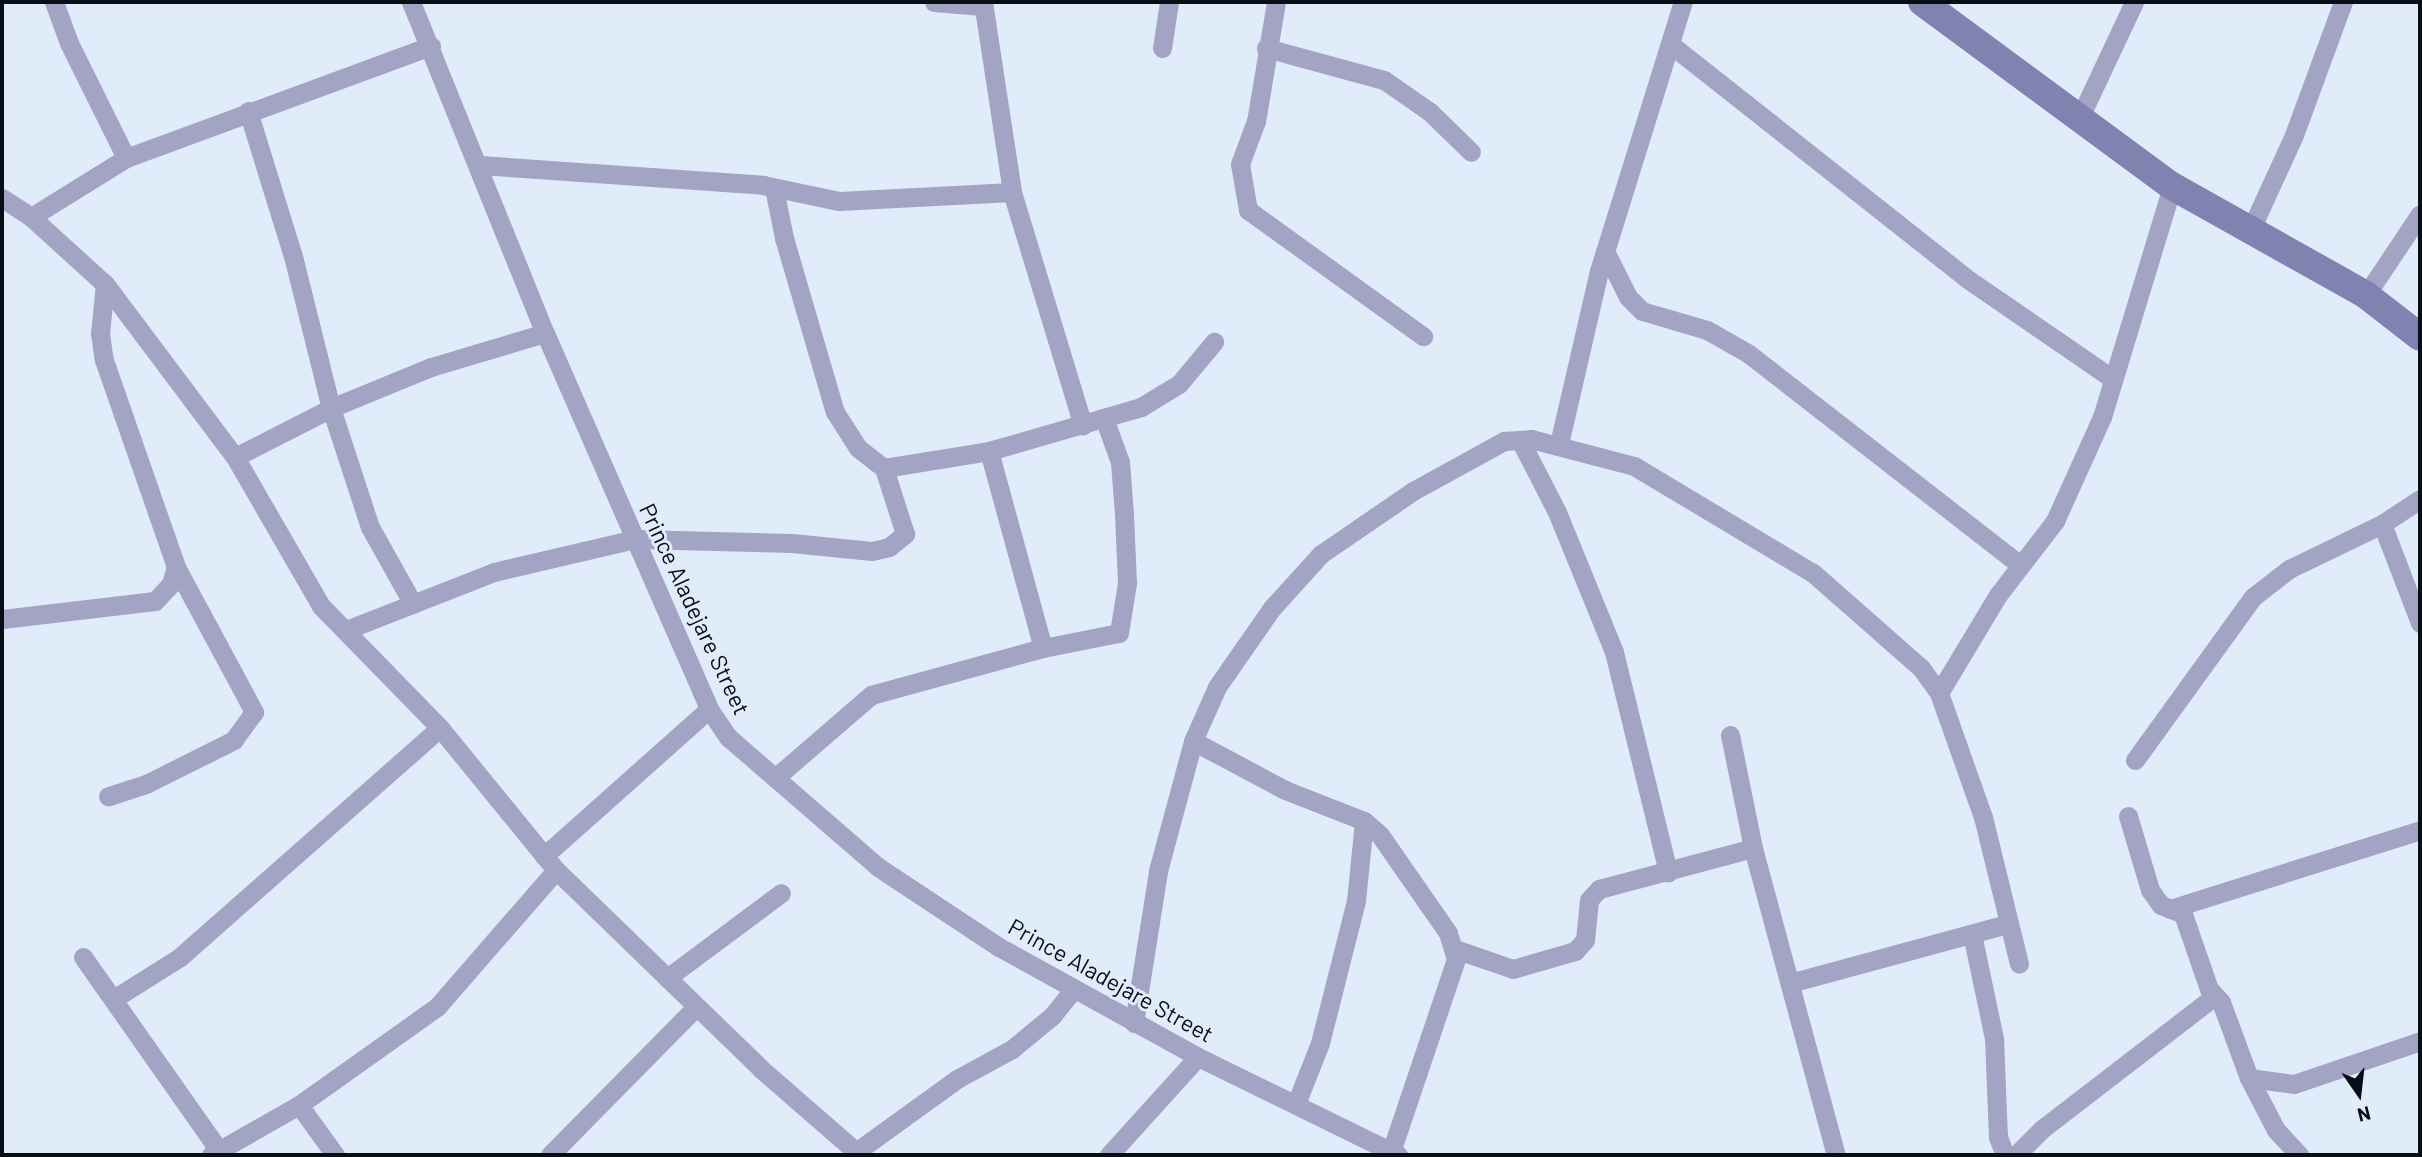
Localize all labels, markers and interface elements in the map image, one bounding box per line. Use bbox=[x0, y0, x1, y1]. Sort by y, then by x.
street label: Prince Aladejare Street bbox=[634, 499, 756, 719]
street label: Prince Aladejare Street bbox=[1004, 912, 1218, 1048]
north arrow bbox=[2324, 1059, 2394, 1129]
text: N bbox=[2355, 1102, 2373, 1128]

